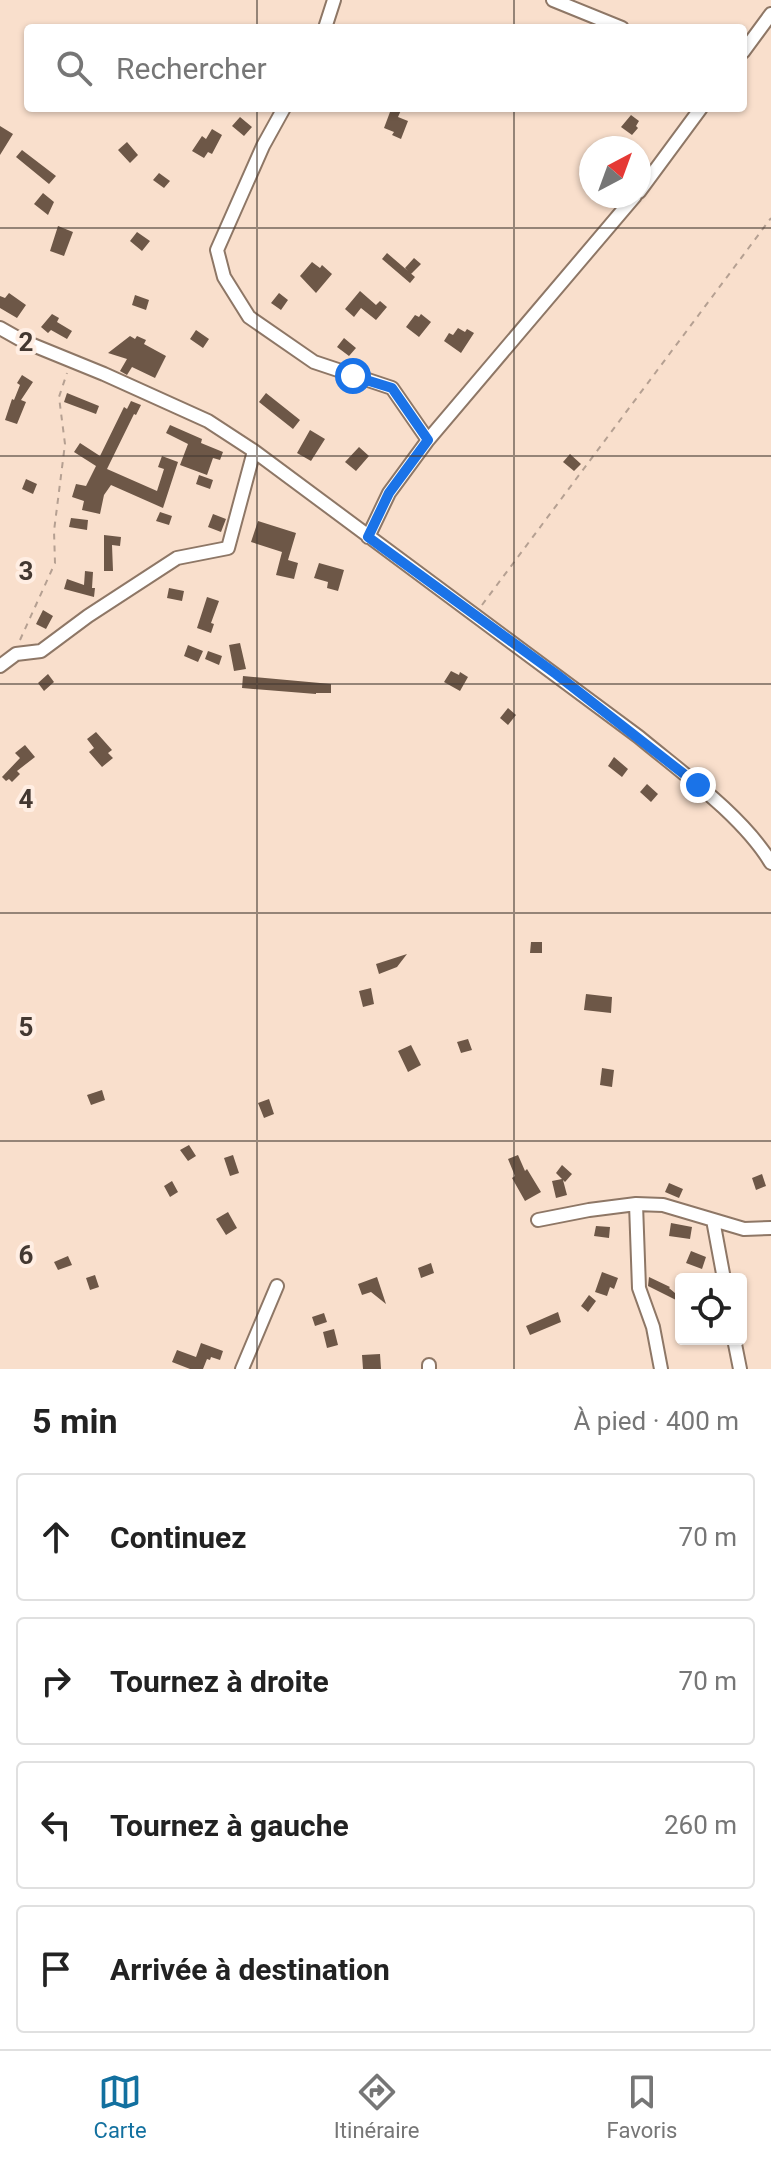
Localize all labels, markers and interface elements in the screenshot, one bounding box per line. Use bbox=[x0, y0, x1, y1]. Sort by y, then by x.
search box bbox=[24, 24, 747, 112]
icon: search bbox=[52, 46, 96, 90]
text: Rechercher bbox=[116, 51, 267, 86]
north arrow bbox=[579, 136, 651, 208]
text: 2 bbox=[19, 327, 33, 357]
route start bbox=[335, 358, 371, 394]
text: 3 bbox=[19, 556, 33, 586]
route end bbox=[680, 767, 716, 803]
text: 4 bbox=[19, 784, 34, 814]
text: 5 bbox=[19, 1012, 33, 1042]
text: 6 bbox=[19, 1240, 34, 1270]
map controls bbox=[675, 1273, 747, 1345]
button: locate bbox=[675, 1273, 747, 1345]
text: 5 min bbox=[32, 1401, 117, 1441]
text: À pied · 400 m bbox=[573, 1406, 739, 1436]
icon: ahead bbox=[34, 1515, 78, 1559]
text: Continuez bbox=[110, 1520, 247, 1555]
text: 70 m bbox=[679, 1522, 737, 1552]
icon: right bbox=[34, 1659, 78, 1703]
text: Tournez à droite bbox=[110, 1664, 329, 1699]
text: 70 m bbox=[679, 1666, 737, 1696]
icon: left bbox=[34, 1803, 78, 1847]
text: Tournez à gauche bbox=[110, 1808, 349, 1843]
text: 260 m bbox=[664, 1810, 737, 1840]
icon: arrive bbox=[34, 1947, 78, 1991]
text: Arrivée à destination bbox=[110, 1952, 390, 1987]
tab: Carte bbox=[94, 2070, 147, 2143]
tab: Itinéraire bbox=[334, 2070, 419, 2143]
tab: Favoris bbox=[607, 2070, 677, 2143]

